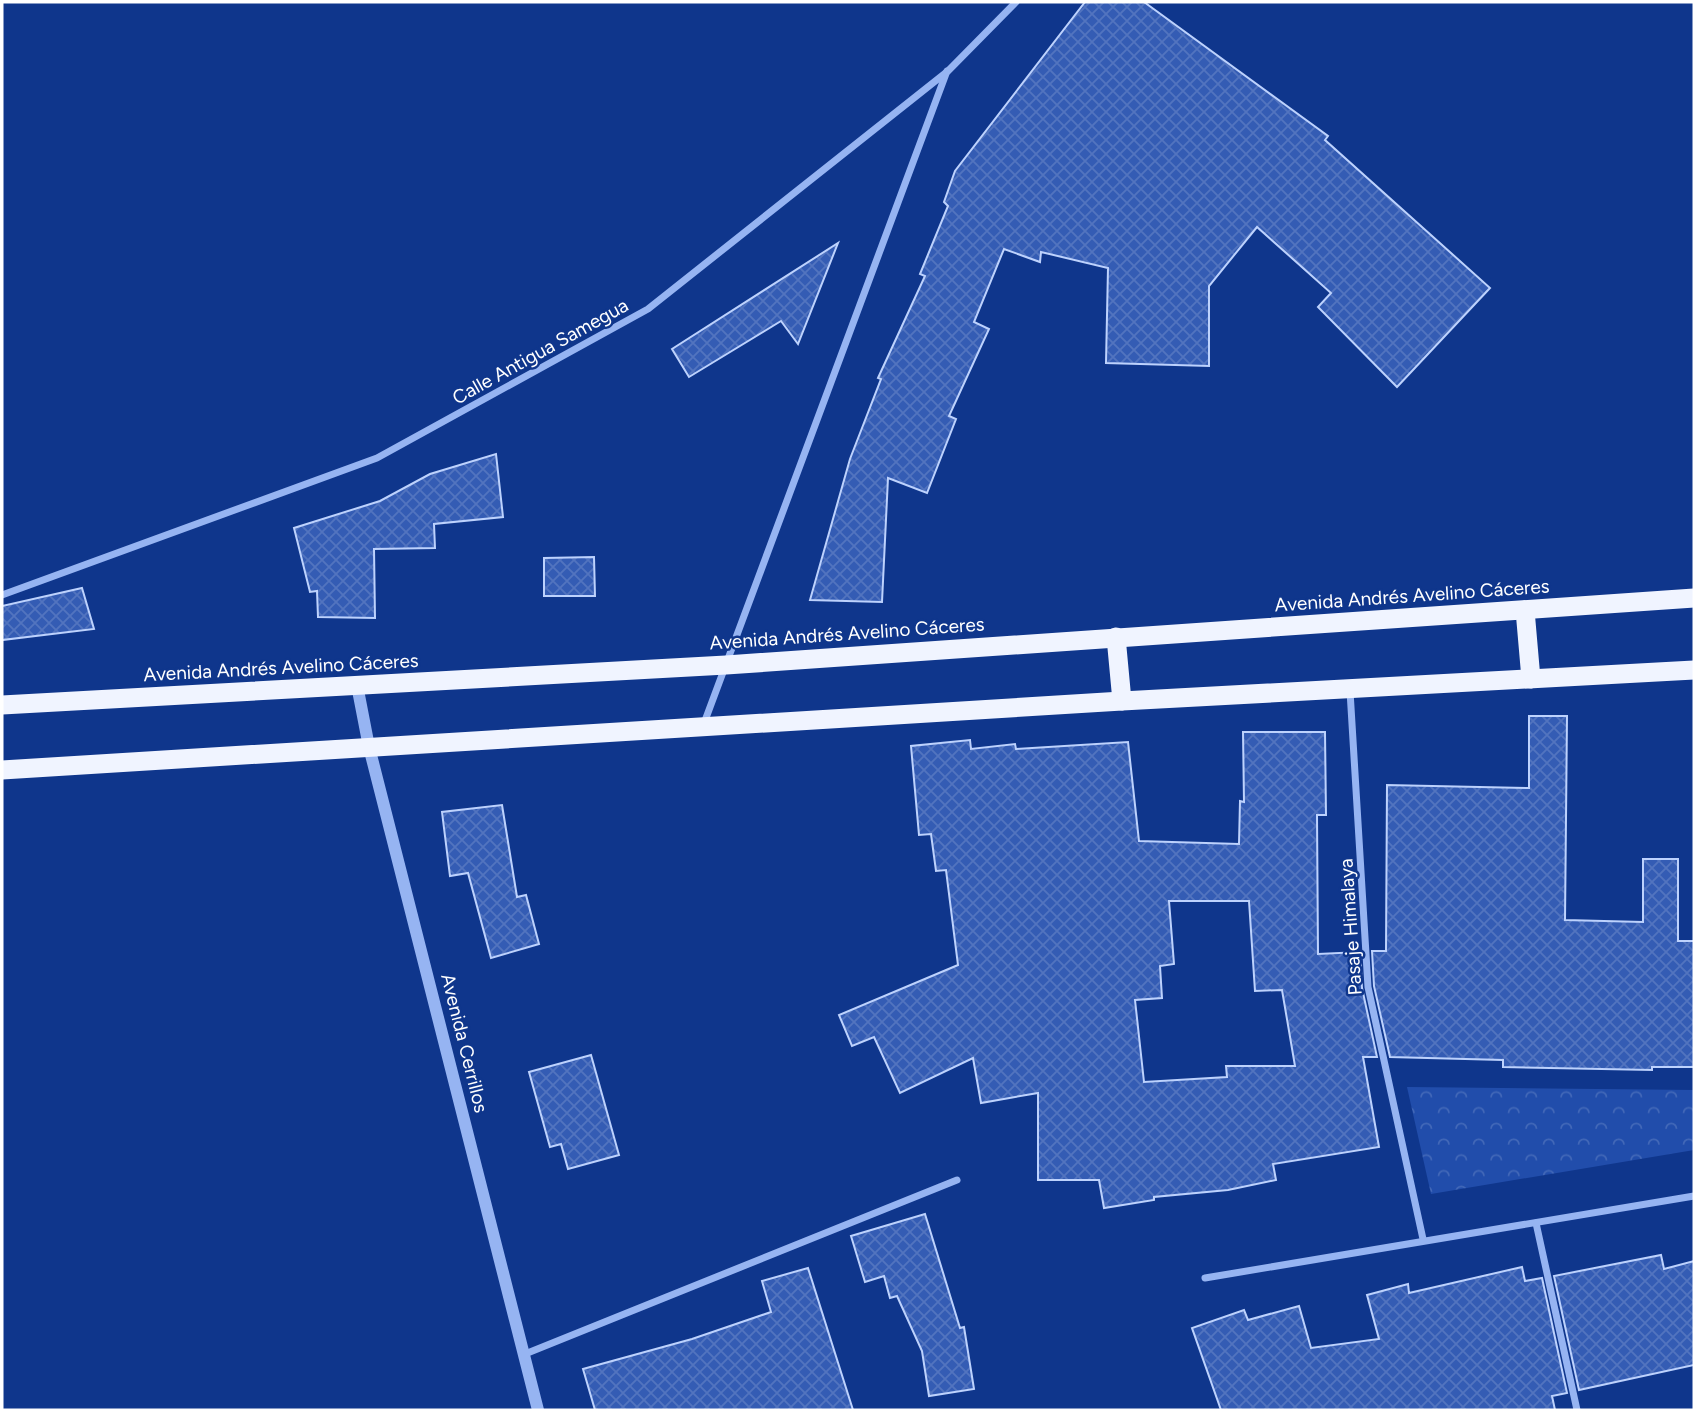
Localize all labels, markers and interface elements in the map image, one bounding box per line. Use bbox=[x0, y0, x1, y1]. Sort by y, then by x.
street label: Calle Antigua Samegua bbox=[448, 294, 632, 409]
street label: Avenida Andrés Avelino Cáceres bbox=[1274, 574, 1550, 617]
street label: Avenida Andrés Avelino Cáceres bbox=[709, 612, 985, 655]
street label: Avenida Andrés Avelino Cáceres bbox=[143, 649, 419, 686]
street label: Pasaje Himalaya bbox=[1334, 858, 1367, 996]
street label: Avenida Cerrillos bbox=[436, 971, 493, 1115]

